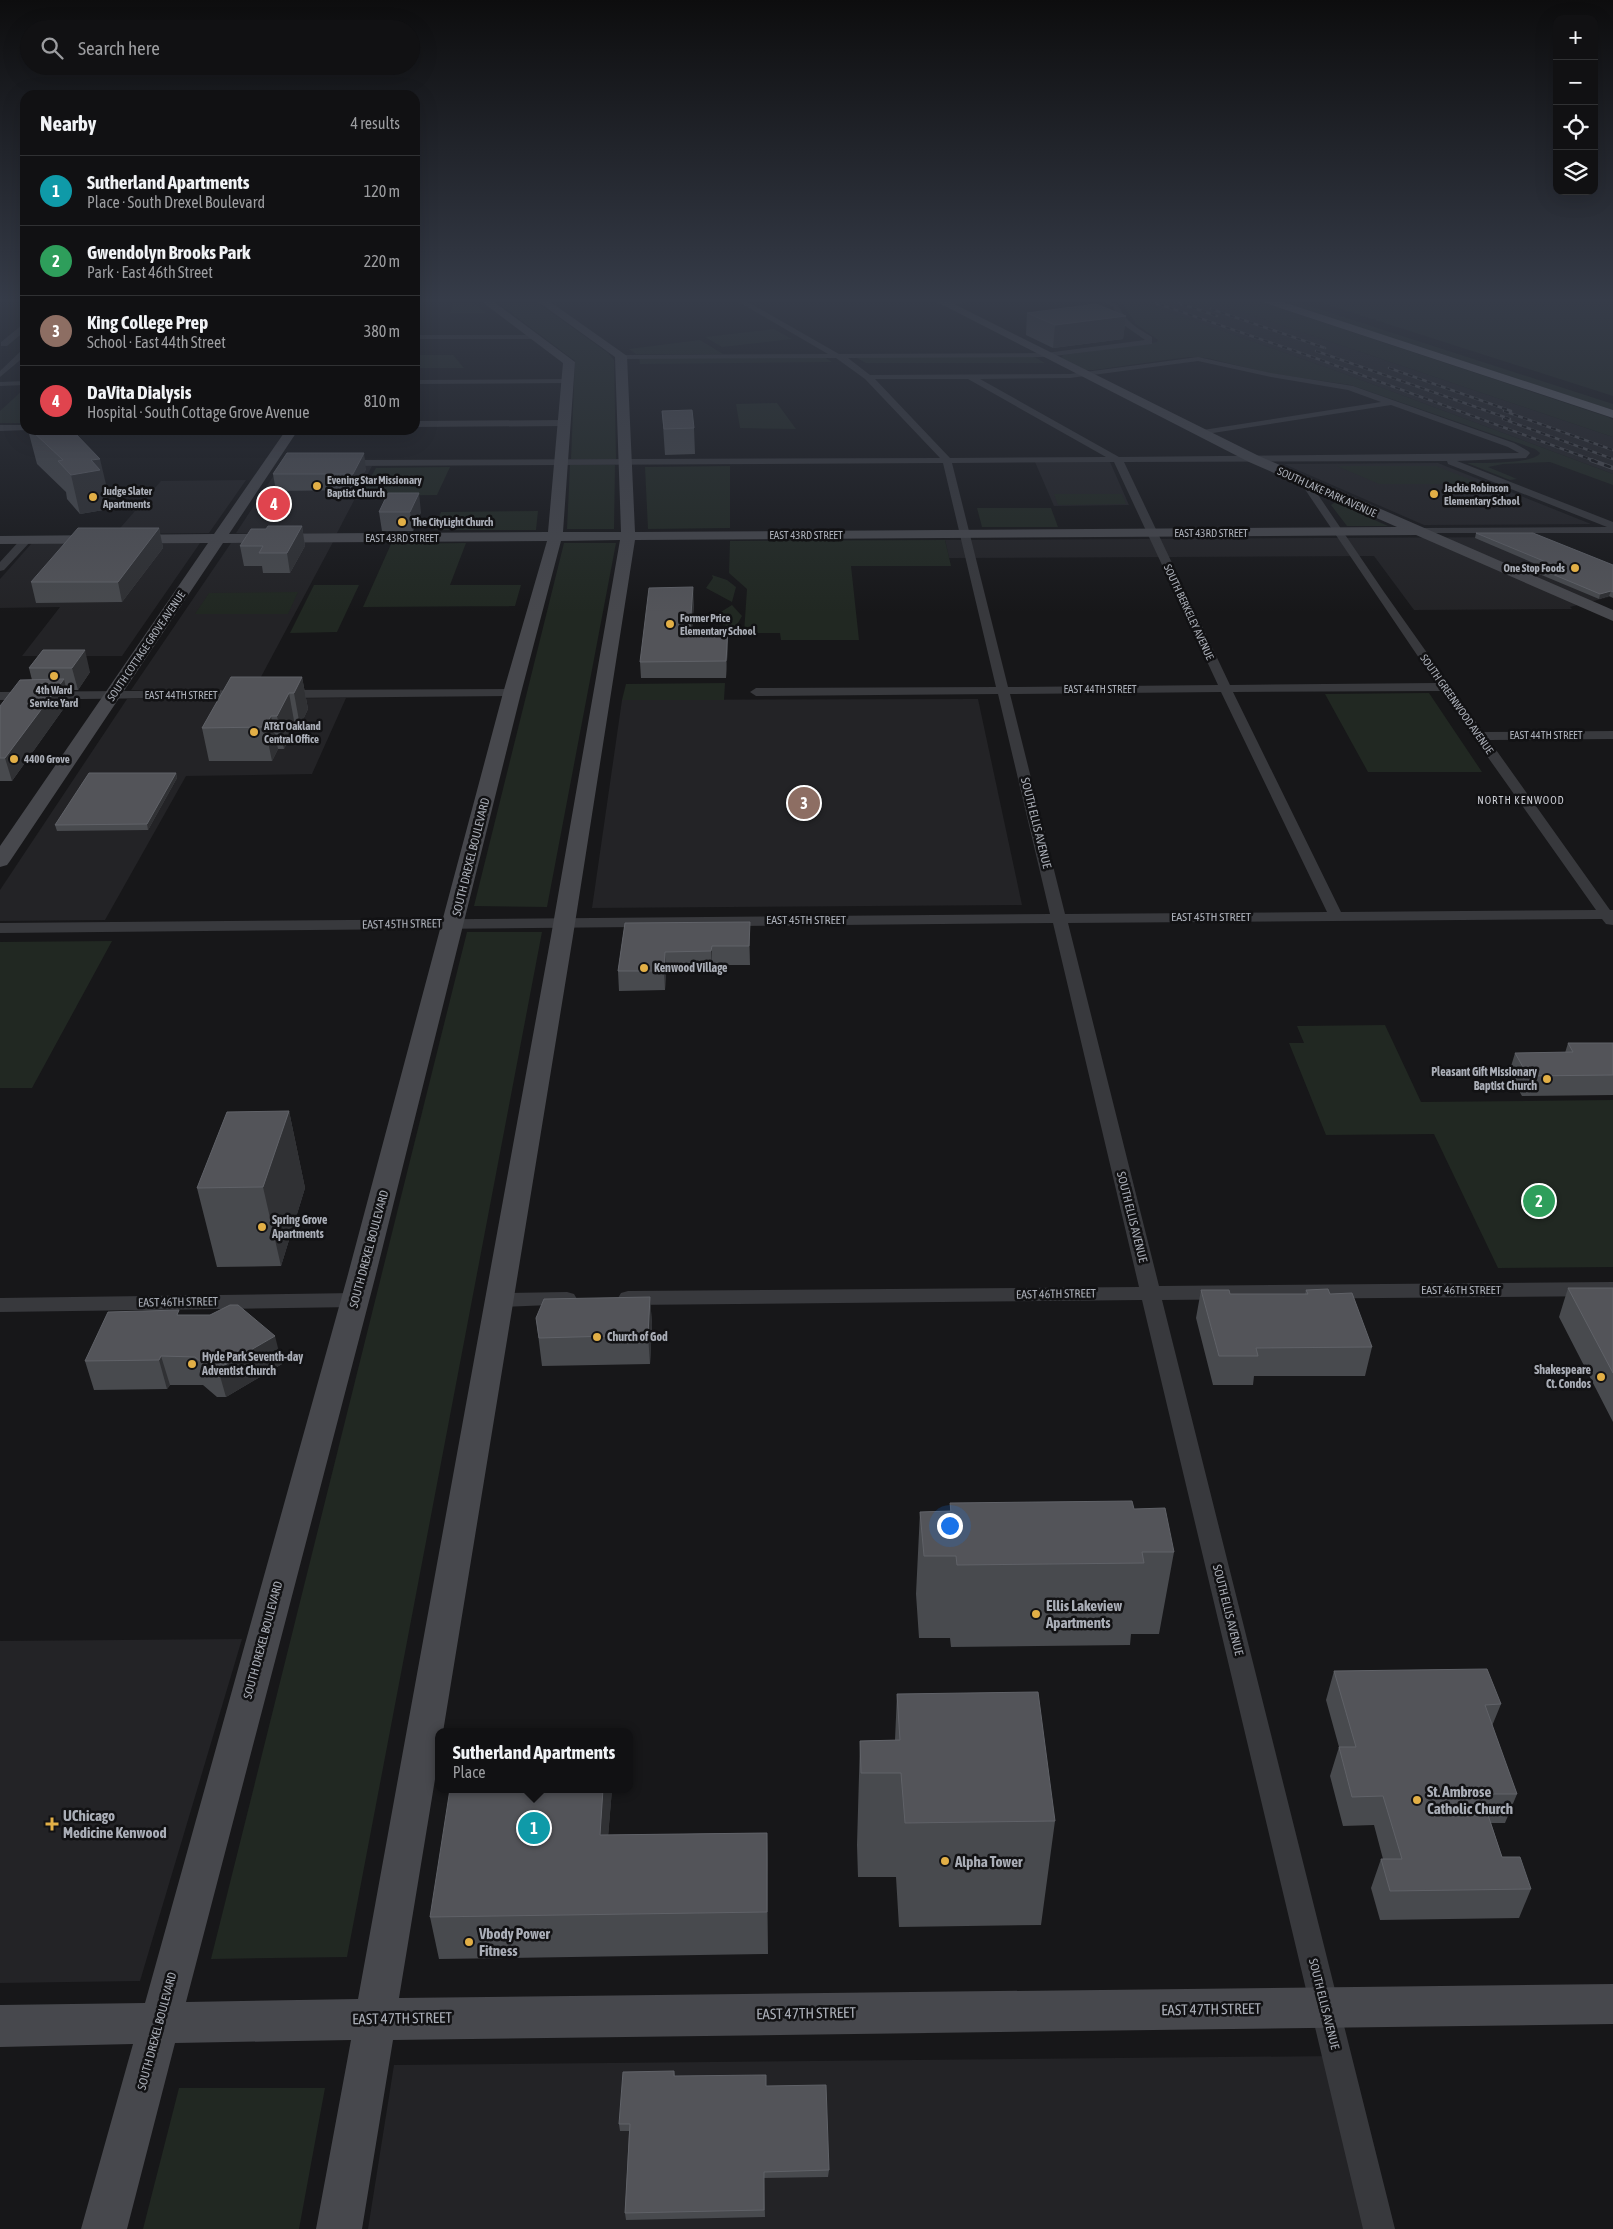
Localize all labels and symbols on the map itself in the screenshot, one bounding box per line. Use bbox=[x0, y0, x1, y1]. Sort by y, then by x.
street label: SOUTH LAKE PARK AVENUE bbox=[1276, 465, 1379, 519]
place label: Evening Star Missionary Baptist Church bbox=[327, 474, 422, 499]
marker: Evening Star Missionary Baptist Church bbox=[311, 480, 323, 492]
place label: Jackie Robinson Elementary School bbox=[1443, 482, 1521, 507]
place label: Judge Slater Apartments bbox=[102, 485, 153, 510]
pin: 4 bbox=[258, 485, 290, 523]
marker: Jackie Robinson Elementary School bbox=[1428, 488, 1440, 500]
marker: Judge Slater Apartments bbox=[87, 491, 99, 503]
marker: The CityLight Church bbox=[396, 516, 408, 528]
place label: The CityLight Church bbox=[412, 516, 493, 528]
street label: EAST 43RD STREET bbox=[1174, 527, 1248, 539]
street label: EAST 43RD STREET bbox=[769, 529, 843, 541]
street label: EAST 43RD STREET bbox=[365, 532, 439, 544]
street label: SOUTH BERKELEY AVENUE bbox=[1162, 562, 1217, 662]
place label: One Stop Foods bbox=[1504, 562, 1565, 574]
marker: One Stop Foods bbox=[1569, 562, 1581, 574]
street label: SOUTH COTTAGE GROVE AVENUE bbox=[105, 589, 187, 703]
place label: Former Price Elementary School bbox=[680, 612, 757, 637]
marker: Former Price Elementary School bbox=[664, 618, 676, 630]
street label: SOUTH GREENWOOD AVENUE bbox=[1418, 652, 1496, 756]
marker: 4th Ward Service Yard bbox=[48, 670, 60, 682]
street label: EAST 44TH STREET bbox=[1063, 683, 1137, 695]
place label: 4th Ward Service Yard bbox=[30, 684, 78, 709]
street label: EAST 44TH STREET bbox=[144, 689, 218, 701]
place label: AT&T Oakland Central Office bbox=[263, 720, 321, 745]
marker: AT&T Oakland Central Office bbox=[248, 726, 260, 738]
street label: EAST 44TH STREET bbox=[1509, 729, 1583, 741]
marker: 4400 Grove bbox=[8, 753, 20, 765]
place label: 4400 Grove bbox=[23, 753, 70, 765]
street label: SOUTH ELLIS AVENUE bbox=[1018, 776, 1054, 870]
pin: 3 bbox=[788, 784, 820, 822]
district label: NORTH KENWOOD bbox=[1477, 794, 1565, 806]
street label: SOUTH DREXEL BOULEVARD bbox=[450, 796, 493, 918]
street label: EAST 45TH STREET bbox=[1171, 910, 1252, 924]
street label: EAST 45TH STREET bbox=[766, 913, 847, 927]
street label: EAST 45TH STREET bbox=[362, 916, 443, 932]
place label: Kenwood Village bbox=[654, 961, 728, 975]
marker: Kenwood Village bbox=[638, 962, 650, 974]
place label: Pleasant Gift Missionary Baptist Church bbox=[1431, 1065, 1537, 1093]
marker: Pleasant Gift Missionary Baptist Church bbox=[1541, 1073, 1553, 1085]
street label: SOUTH ELLIS AVENUE bbox=[1114, 1170, 1150, 1264]
pin: 2 bbox=[1523, 1182, 1555, 1220]
street label: SOUTH DREXEL BOULEVARD bbox=[347, 1188, 392, 1309]
place label: Spring Grove Apartments bbox=[271, 1213, 328, 1241]
marker: Spring Grove Apartments bbox=[256, 1221, 268, 1233]
street label: EAST 46TH STREET bbox=[1421, 1283, 1502, 1297]
street label: EAST 46TH STREET bbox=[1016, 1286, 1097, 1302]
street label: EAST 46TH STREET bbox=[138, 1294, 219, 1310]
place label: Church of God bbox=[607, 1330, 668, 1344]
marker: Church of God bbox=[591, 1331, 603, 1343]
place label: Hyde Park Seventh-day Adventist Church bbox=[201, 1350, 303, 1378]
marker: Hyde Park Seventh-day Adventist Church bbox=[186, 1358, 198, 1370]
place label: Shakespeare Ct. Condos bbox=[1534, 1363, 1592, 1391]
marker: Shakespeare Ct. Condos bbox=[1595, 1371, 1607, 1383]
your location bbox=[937, 1513, 963, 1539]
street label: SOUTH ELLIS AVENUE bbox=[1210, 1563, 1246, 1657]
street label: SOUTH DREXEL BOULEVARD bbox=[241, 1579, 286, 1700]
place label: Ellis Lakeview Apartments bbox=[1045, 1597, 1122, 1631]
marker: Ellis Lakeview Apartments bbox=[1030, 1608, 1042, 1620]
place label: St. Ambrose Catholic Church bbox=[1427, 1783, 1513, 1817]
marker: St. Ambrose Catholic Church bbox=[1411, 1794, 1423, 1806]
place label: UChicago Medicine Kenwood bbox=[63, 1807, 167, 1841]
pin: 1 bbox=[518, 1809, 550, 1847]
marker: UChicago Medicine Kenwood bbox=[45, 1817, 59, 1831]
place label: Alpha Tower bbox=[954, 1853, 1023, 1870]
marker: Alpha Tower bbox=[939, 1855, 951, 1867]
place label: Vbody Power Fitness bbox=[478, 1925, 551, 1959]
marker: Vbody Power Fitness bbox=[463, 1936, 475, 1948]
street label: SOUTH ELLIS AVENUE bbox=[1306, 1957, 1342, 2051]
street label: SOUTH DREXEL BOULEVARD bbox=[135, 1970, 180, 2091]
street label: EAST 47TH STREET bbox=[1161, 2000, 1261, 2018]
street label: EAST 47TH STREET bbox=[756, 2004, 856, 2022]
street label: EAST 47TH STREET bbox=[352, 2009, 452, 2027]

